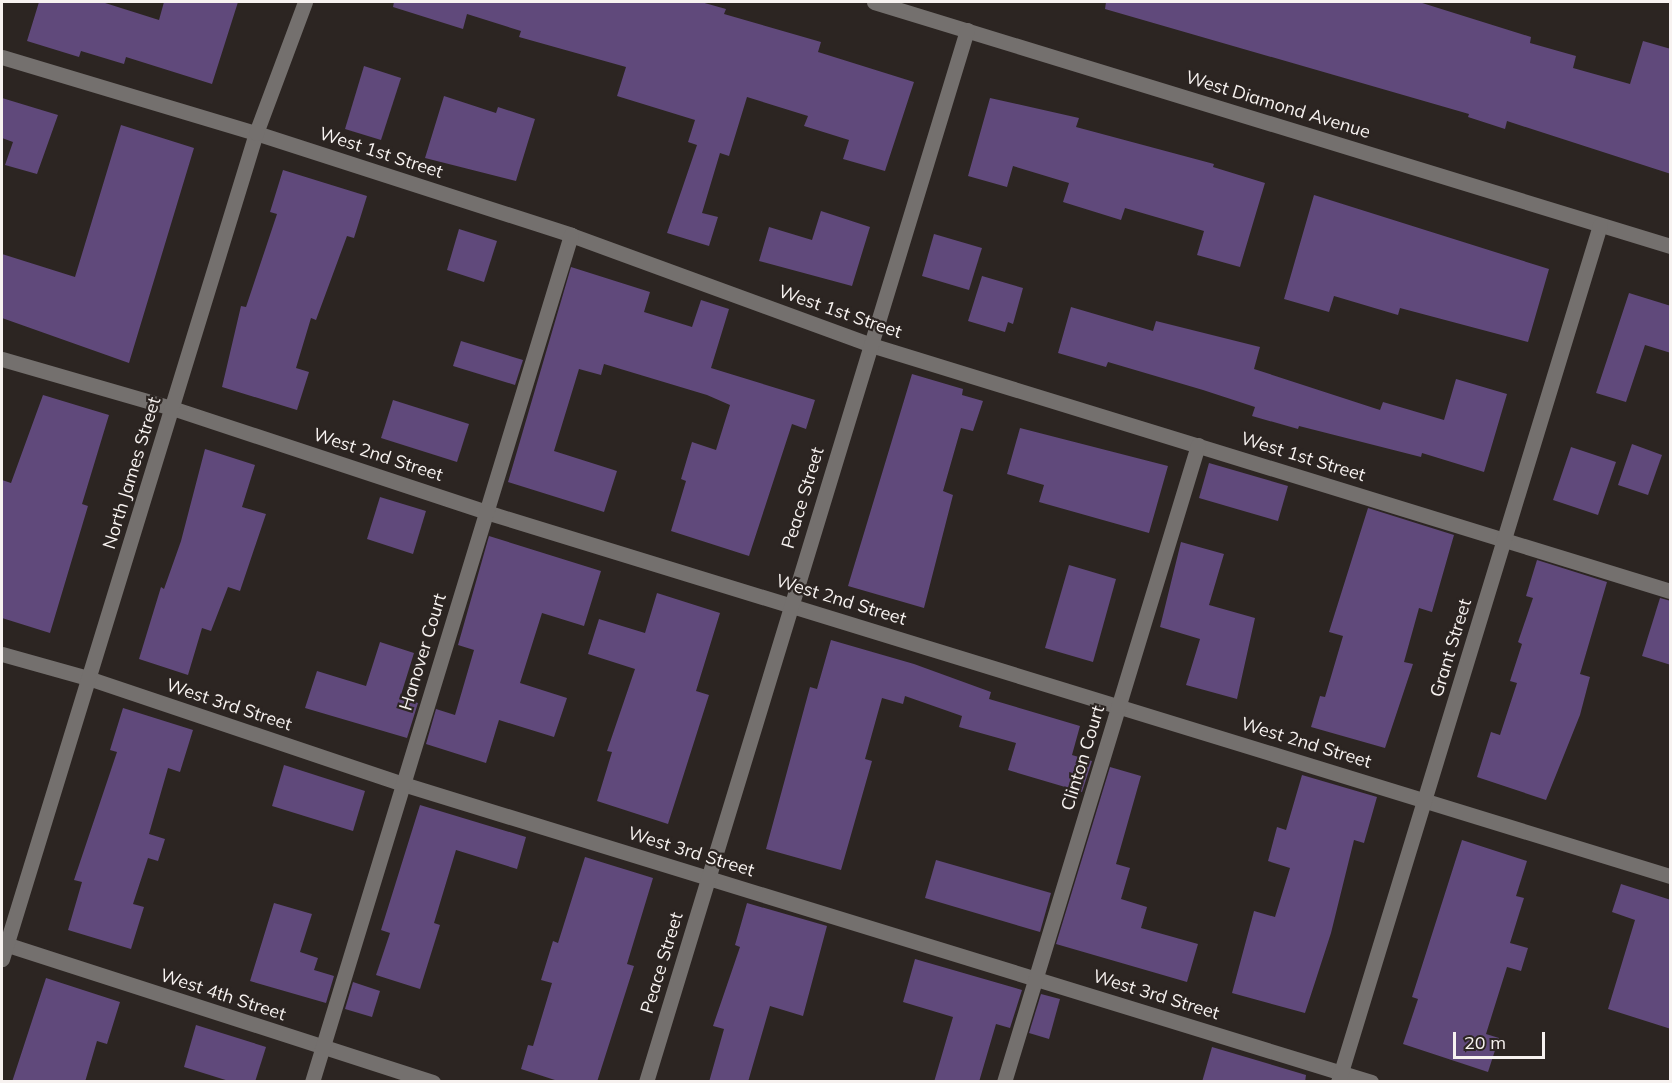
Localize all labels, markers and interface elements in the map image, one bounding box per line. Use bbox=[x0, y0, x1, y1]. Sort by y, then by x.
street label: West Diamond Avenue bbox=[1183, 67, 1373, 143]
street label: West 1st Street bbox=[316, 123, 446, 183]
street label: West 1st Street bbox=[775, 281, 905, 343]
street label: North James Street bbox=[99, 394, 165, 552]
street label: West 2nd Street bbox=[310, 424, 446, 486]
street label: West 1st Street bbox=[1238, 428, 1368, 486]
street label: Peace Street bbox=[777, 445, 829, 551]
street label: West 2nd Street bbox=[773, 570, 909, 630]
street label: Hanover Court bbox=[395, 591, 451, 713]
street label: Grant Street bbox=[1426, 596, 1476, 700]
street label: West 3rd Street bbox=[163, 674, 295, 736]
street label: Clinton Court bbox=[1057, 703, 1109, 813]
street label: West 2nd Street bbox=[1238, 713, 1374, 773]
street label: West 3rd Street bbox=[625, 823, 757, 881]
street label: Peace Street bbox=[636, 910, 688, 1016]
street label: West 4th Street bbox=[158, 965, 288, 1025]
street label: West 3rd Street bbox=[1090, 966, 1222, 1024]
scale bar bbox=[1456, 1020, 1548, 1058]
text: 20 m bbox=[1464, 1031, 1506, 1054]

